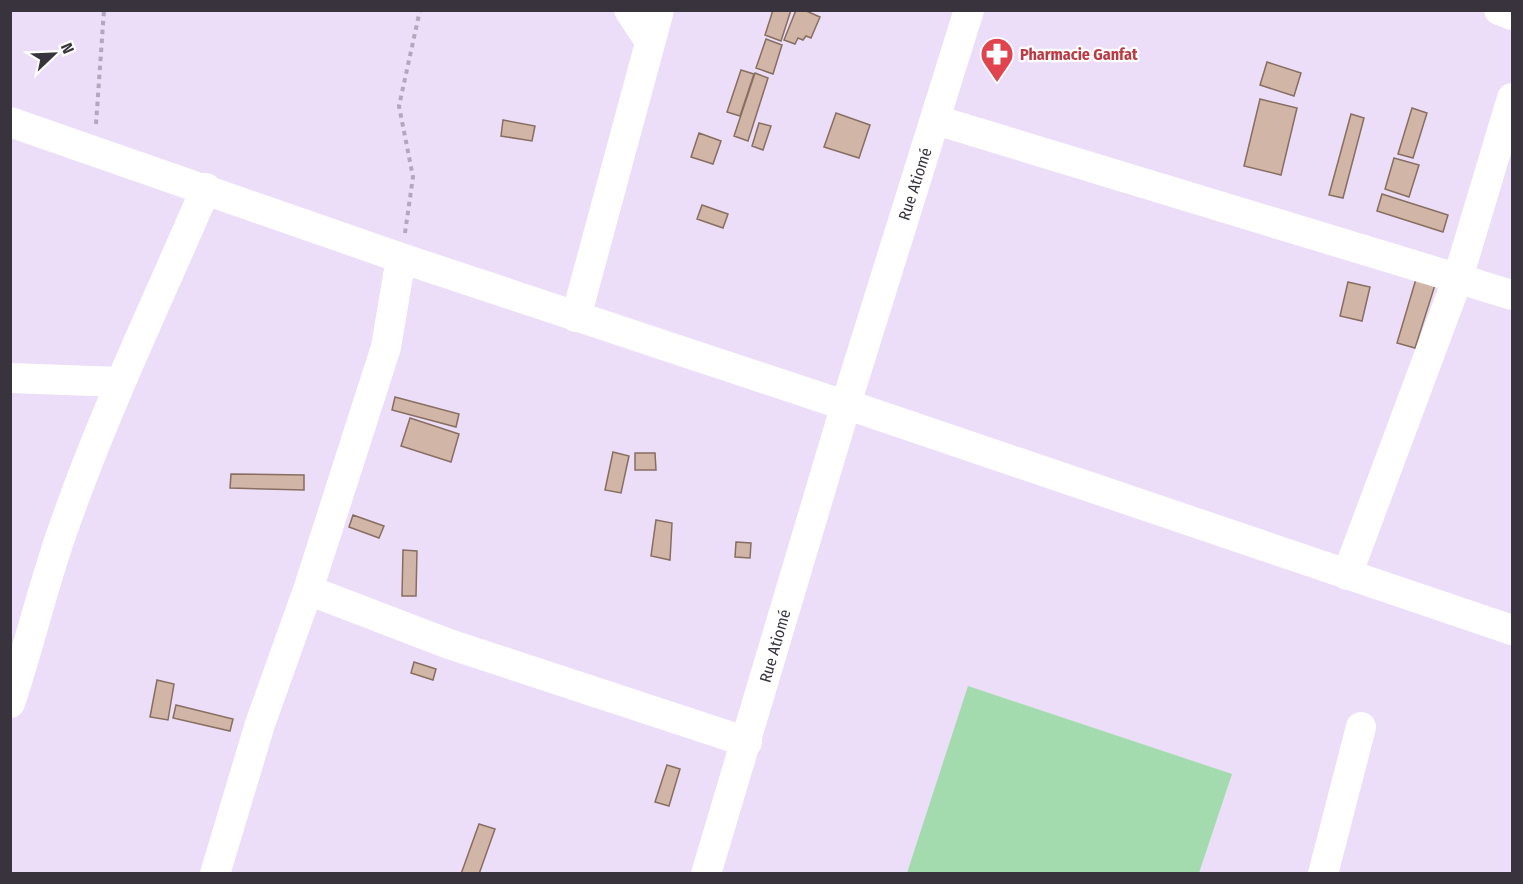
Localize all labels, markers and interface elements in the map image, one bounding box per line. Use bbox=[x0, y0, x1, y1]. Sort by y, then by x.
north arrow bbox=[24, 24, 84, 84]
pharmacy icon: Pharmacie Ganfat bbox=[979, 36, 1015, 83]
text: N bbox=[57, 40, 78, 56]
place label: Pharmacie Ganfat bbox=[1020, 45, 1138, 64]
street label: Rue Atiomé bbox=[894, 145, 936, 223]
street label: Rue Atiomé bbox=[756, 607, 795, 685]

